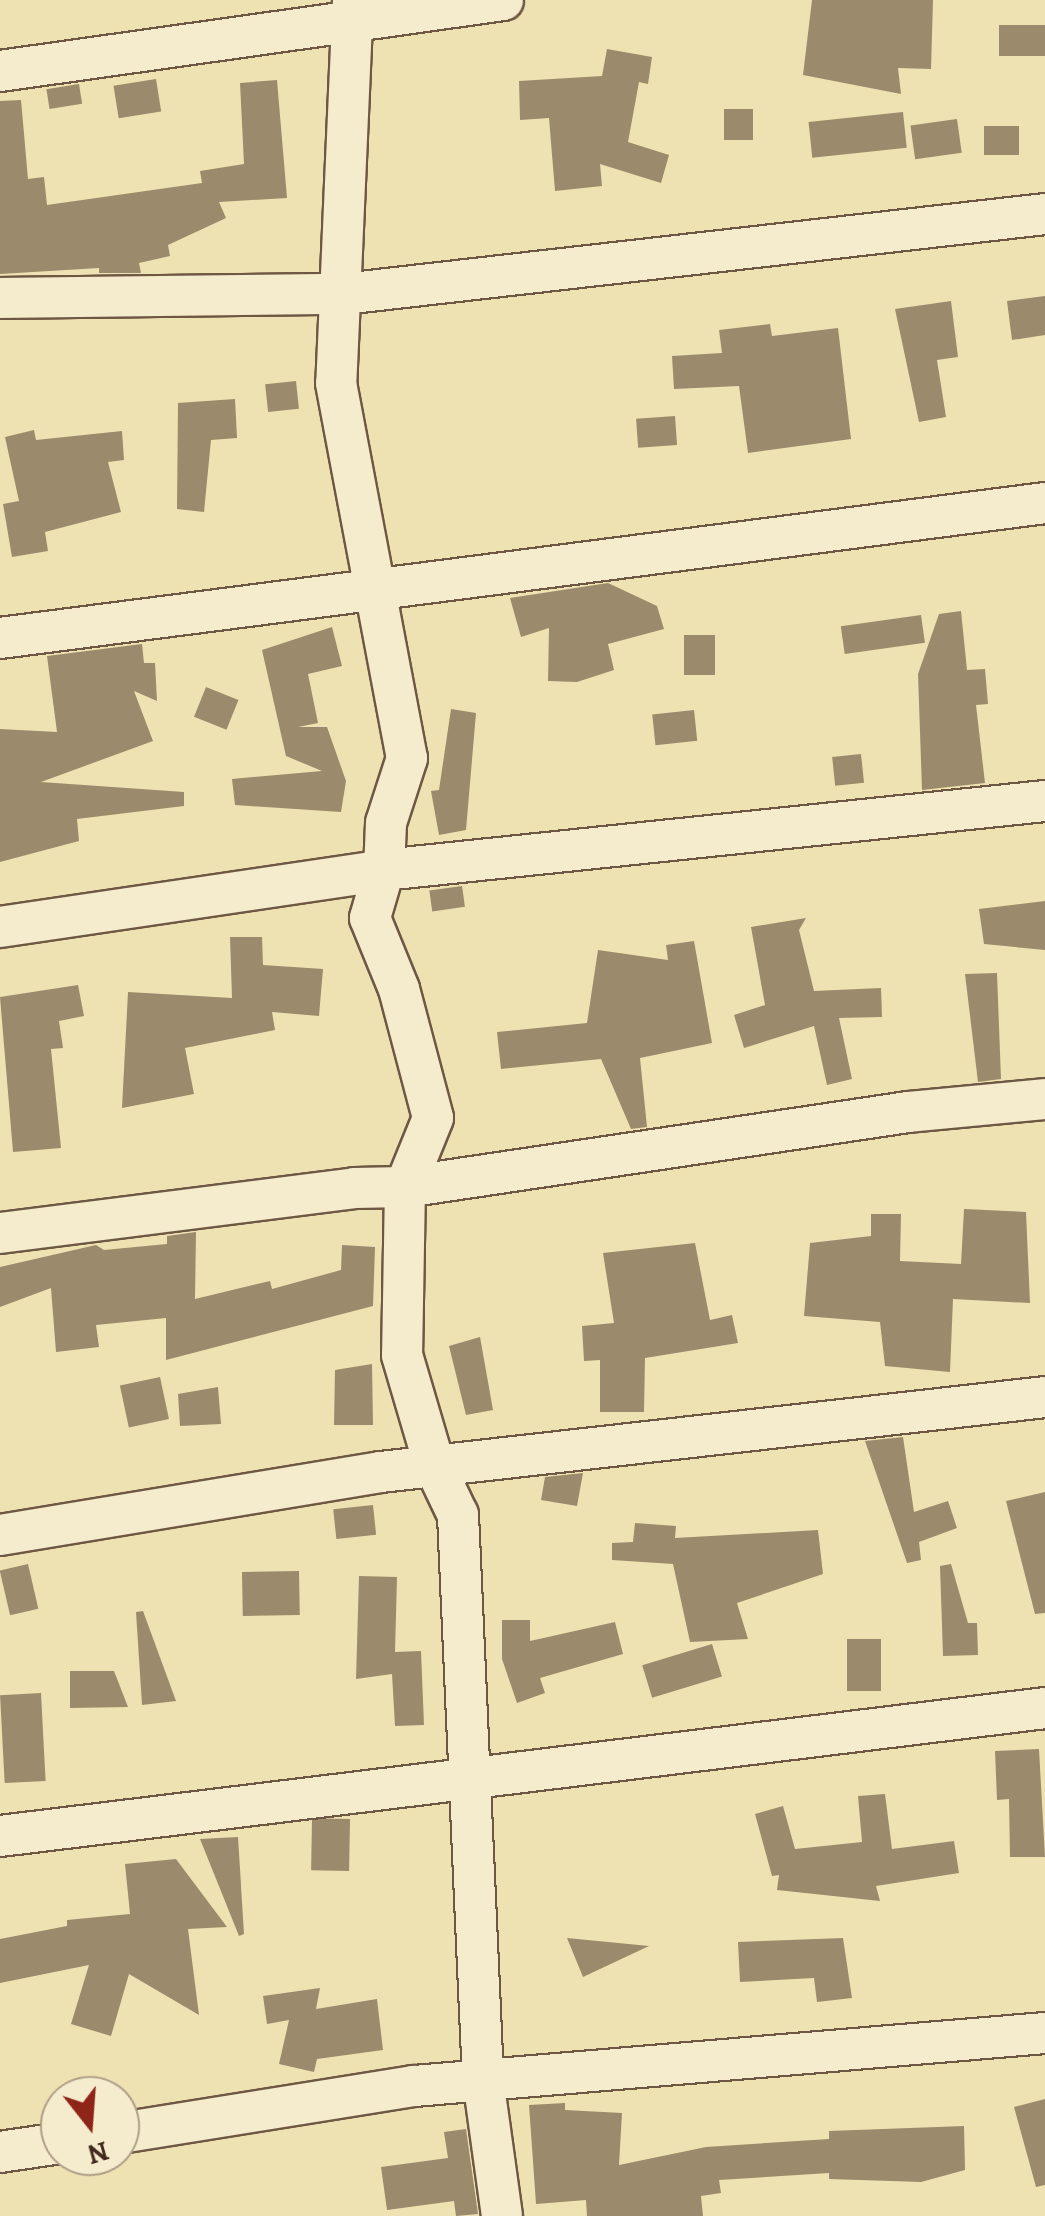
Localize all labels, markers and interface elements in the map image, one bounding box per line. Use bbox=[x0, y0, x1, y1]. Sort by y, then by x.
north arrow bbox=[40, 2076, 140, 2176]
text: N bbox=[83, 2132, 113, 2174]

